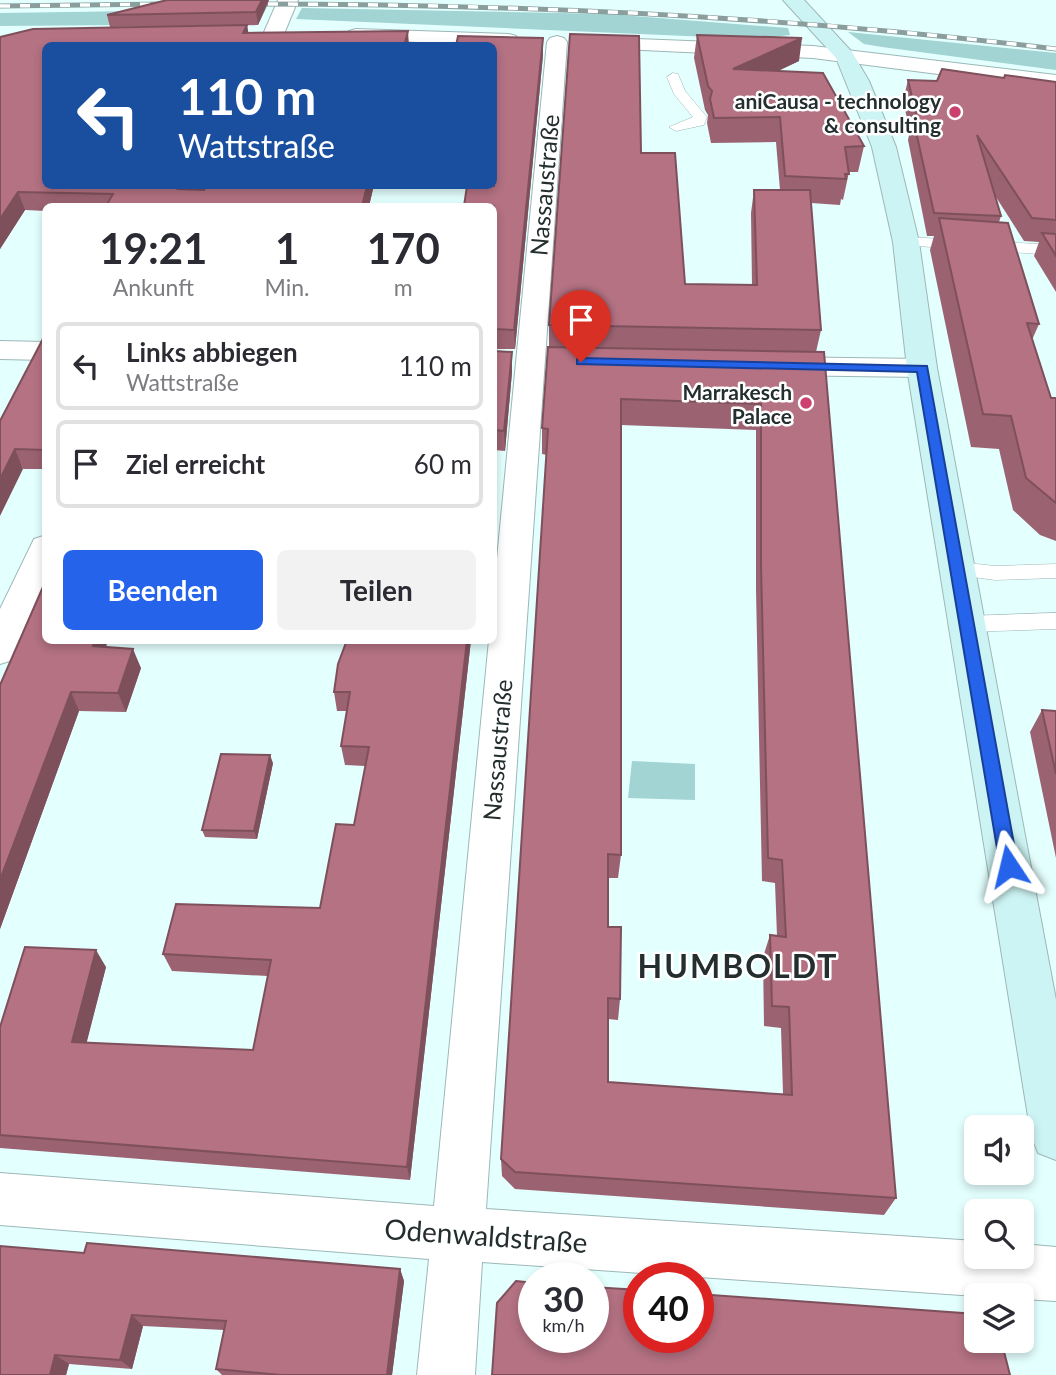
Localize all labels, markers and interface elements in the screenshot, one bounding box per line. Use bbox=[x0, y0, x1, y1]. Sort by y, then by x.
text: 110 m bbox=[178, 67, 316, 125]
icon: left bbox=[63, 70, 154, 161]
place label: aniCausa - technology & consulting bbox=[735, 88, 942, 137]
marker: aniCausa - technology & consulting bbox=[947, 104, 963, 120]
street label: Nassaustraße bbox=[523, 113, 565, 257]
text: Wattstraße bbox=[178, 126, 335, 165]
text: 19:21 bbox=[99, 223, 207, 273]
text: 1 bbox=[275, 223, 299, 273]
text: 170 bbox=[367, 223, 440, 273]
text: Ankunft bbox=[113, 273, 194, 301]
text: Min. bbox=[265, 273, 310, 301]
text: m bbox=[394, 273, 413, 301]
pin bbox=[551, 290, 611, 362]
icon: arrive bbox=[562, 301, 600, 339]
text: Links abbiegen bbox=[126, 336, 298, 368]
icon: left bbox=[67, 347, 105, 385]
text: 110 m bbox=[399, 350, 472, 382]
text: Wattstraße bbox=[126, 368, 239, 396]
place label: Marrakesch Palace bbox=[682, 379, 792, 428]
marker: Marrakesch Palace bbox=[798, 395, 814, 411]
icon: arrive bbox=[67, 445, 105, 483]
text: Ziel erreicht bbox=[126, 448, 265, 480]
text: 60 m bbox=[414, 448, 472, 480]
button: Beenden bbox=[63, 550, 263, 630]
button: Teilen bbox=[277, 550, 476, 630]
street label: Nassaustraße bbox=[476, 678, 518, 822]
position arrow bbox=[972, 829, 1046, 903]
district label: HUMBOLDT bbox=[638, 946, 838, 985]
map controls bbox=[964, 1115, 1034, 1353]
button: sound bbox=[964, 1115, 1034, 1185]
button: search bbox=[964, 1199, 1034, 1269]
street label: Odenwaldstraße bbox=[383, 1211, 589, 1259]
speed limit sign: 40 bbox=[623, 1262, 714, 1353]
text: 30 bbox=[543, 1277, 584, 1319]
button: layers bbox=[964, 1283, 1034, 1353]
text: km/h bbox=[542, 1314, 585, 1336]

